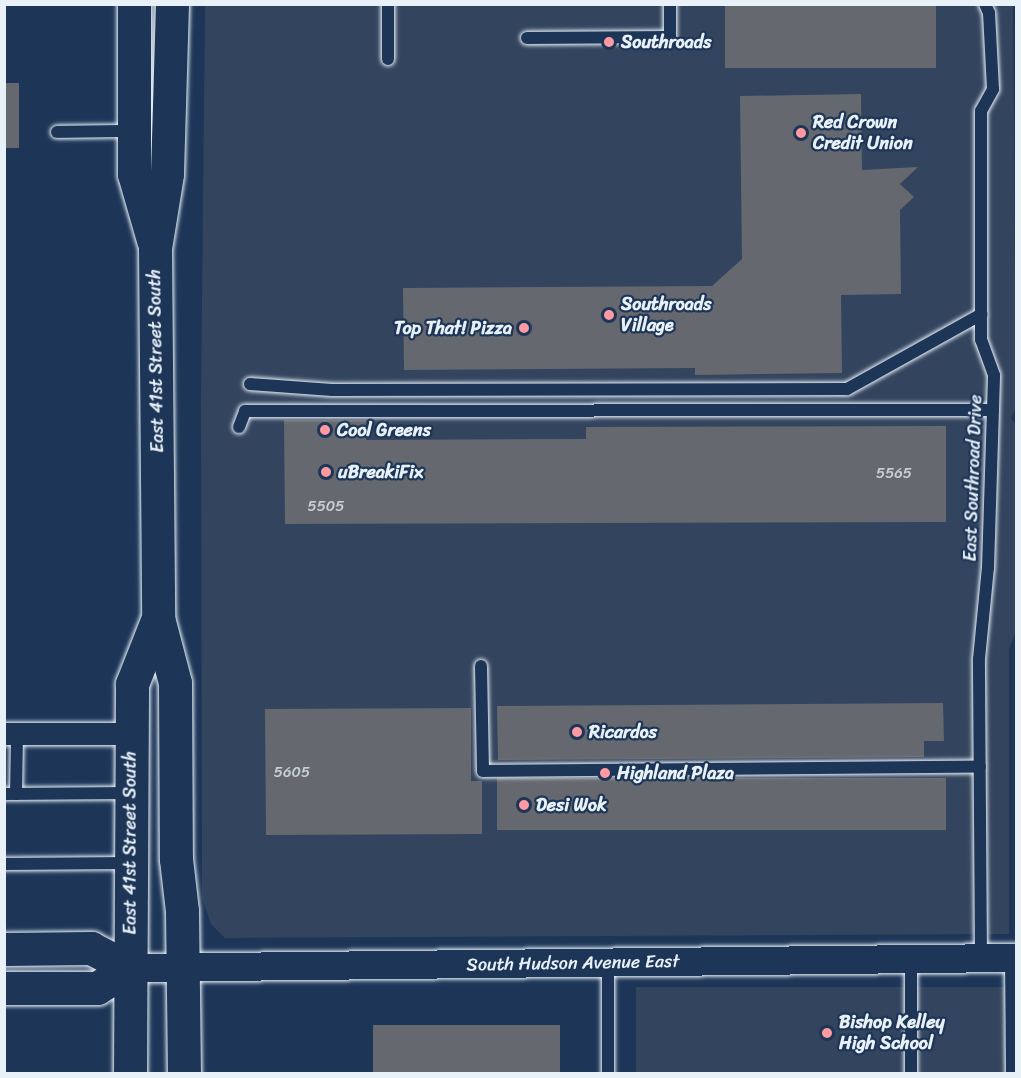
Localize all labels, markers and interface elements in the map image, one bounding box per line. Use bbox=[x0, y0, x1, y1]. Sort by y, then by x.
place label: Southroads bbox=[621, 31, 711, 53]
marker: Southroads bbox=[602, 35, 616, 49]
place label: Red Crown Credit Union bbox=[813, 112, 913, 154]
marker: Red Crown Credit Union bbox=[794, 126, 808, 140]
street label: East 41st Street South bbox=[144, 269, 168, 453]
place label: Southroads Village bbox=[621, 294, 711, 336]
marker: Southroads Village bbox=[602, 308, 616, 322]
place label: Top That! Pizza bbox=[392, 317, 512, 339]
marker: Top That! Pizza bbox=[517, 321, 531, 335]
street label: East Southroad Drive bbox=[959, 394, 987, 562]
place label: Cool Greens bbox=[337, 419, 431, 441]
marker: Cool Greens bbox=[318, 423, 332, 437]
place label: uBreakiFix bbox=[338, 461, 423, 483]
marker: uBreakiFix bbox=[319, 465, 333, 479]
house number: 5565 bbox=[876, 465, 912, 483]
house number: 5505 bbox=[308, 498, 344, 516]
place label: Ricardos bbox=[589, 721, 657, 743]
marker: Ricardos bbox=[570, 725, 584, 739]
street label: East 41st Street South bbox=[119, 751, 141, 935]
place label: Highland Plaza bbox=[617, 762, 734, 784]
house number: 5605 bbox=[274, 764, 310, 782]
marker: Highland Plaza bbox=[598, 766, 612, 780]
place label: Desi Wok bbox=[536, 794, 607, 816]
marker: Desi Wok bbox=[517, 798, 531, 812]
street label: South Hudson Avenue East bbox=[466, 950, 680, 976]
place label: Bishop Kelley High School bbox=[839, 1012, 945, 1054]
marker: Bishop Kelley High School bbox=[820, 1026, 834, 1040]

